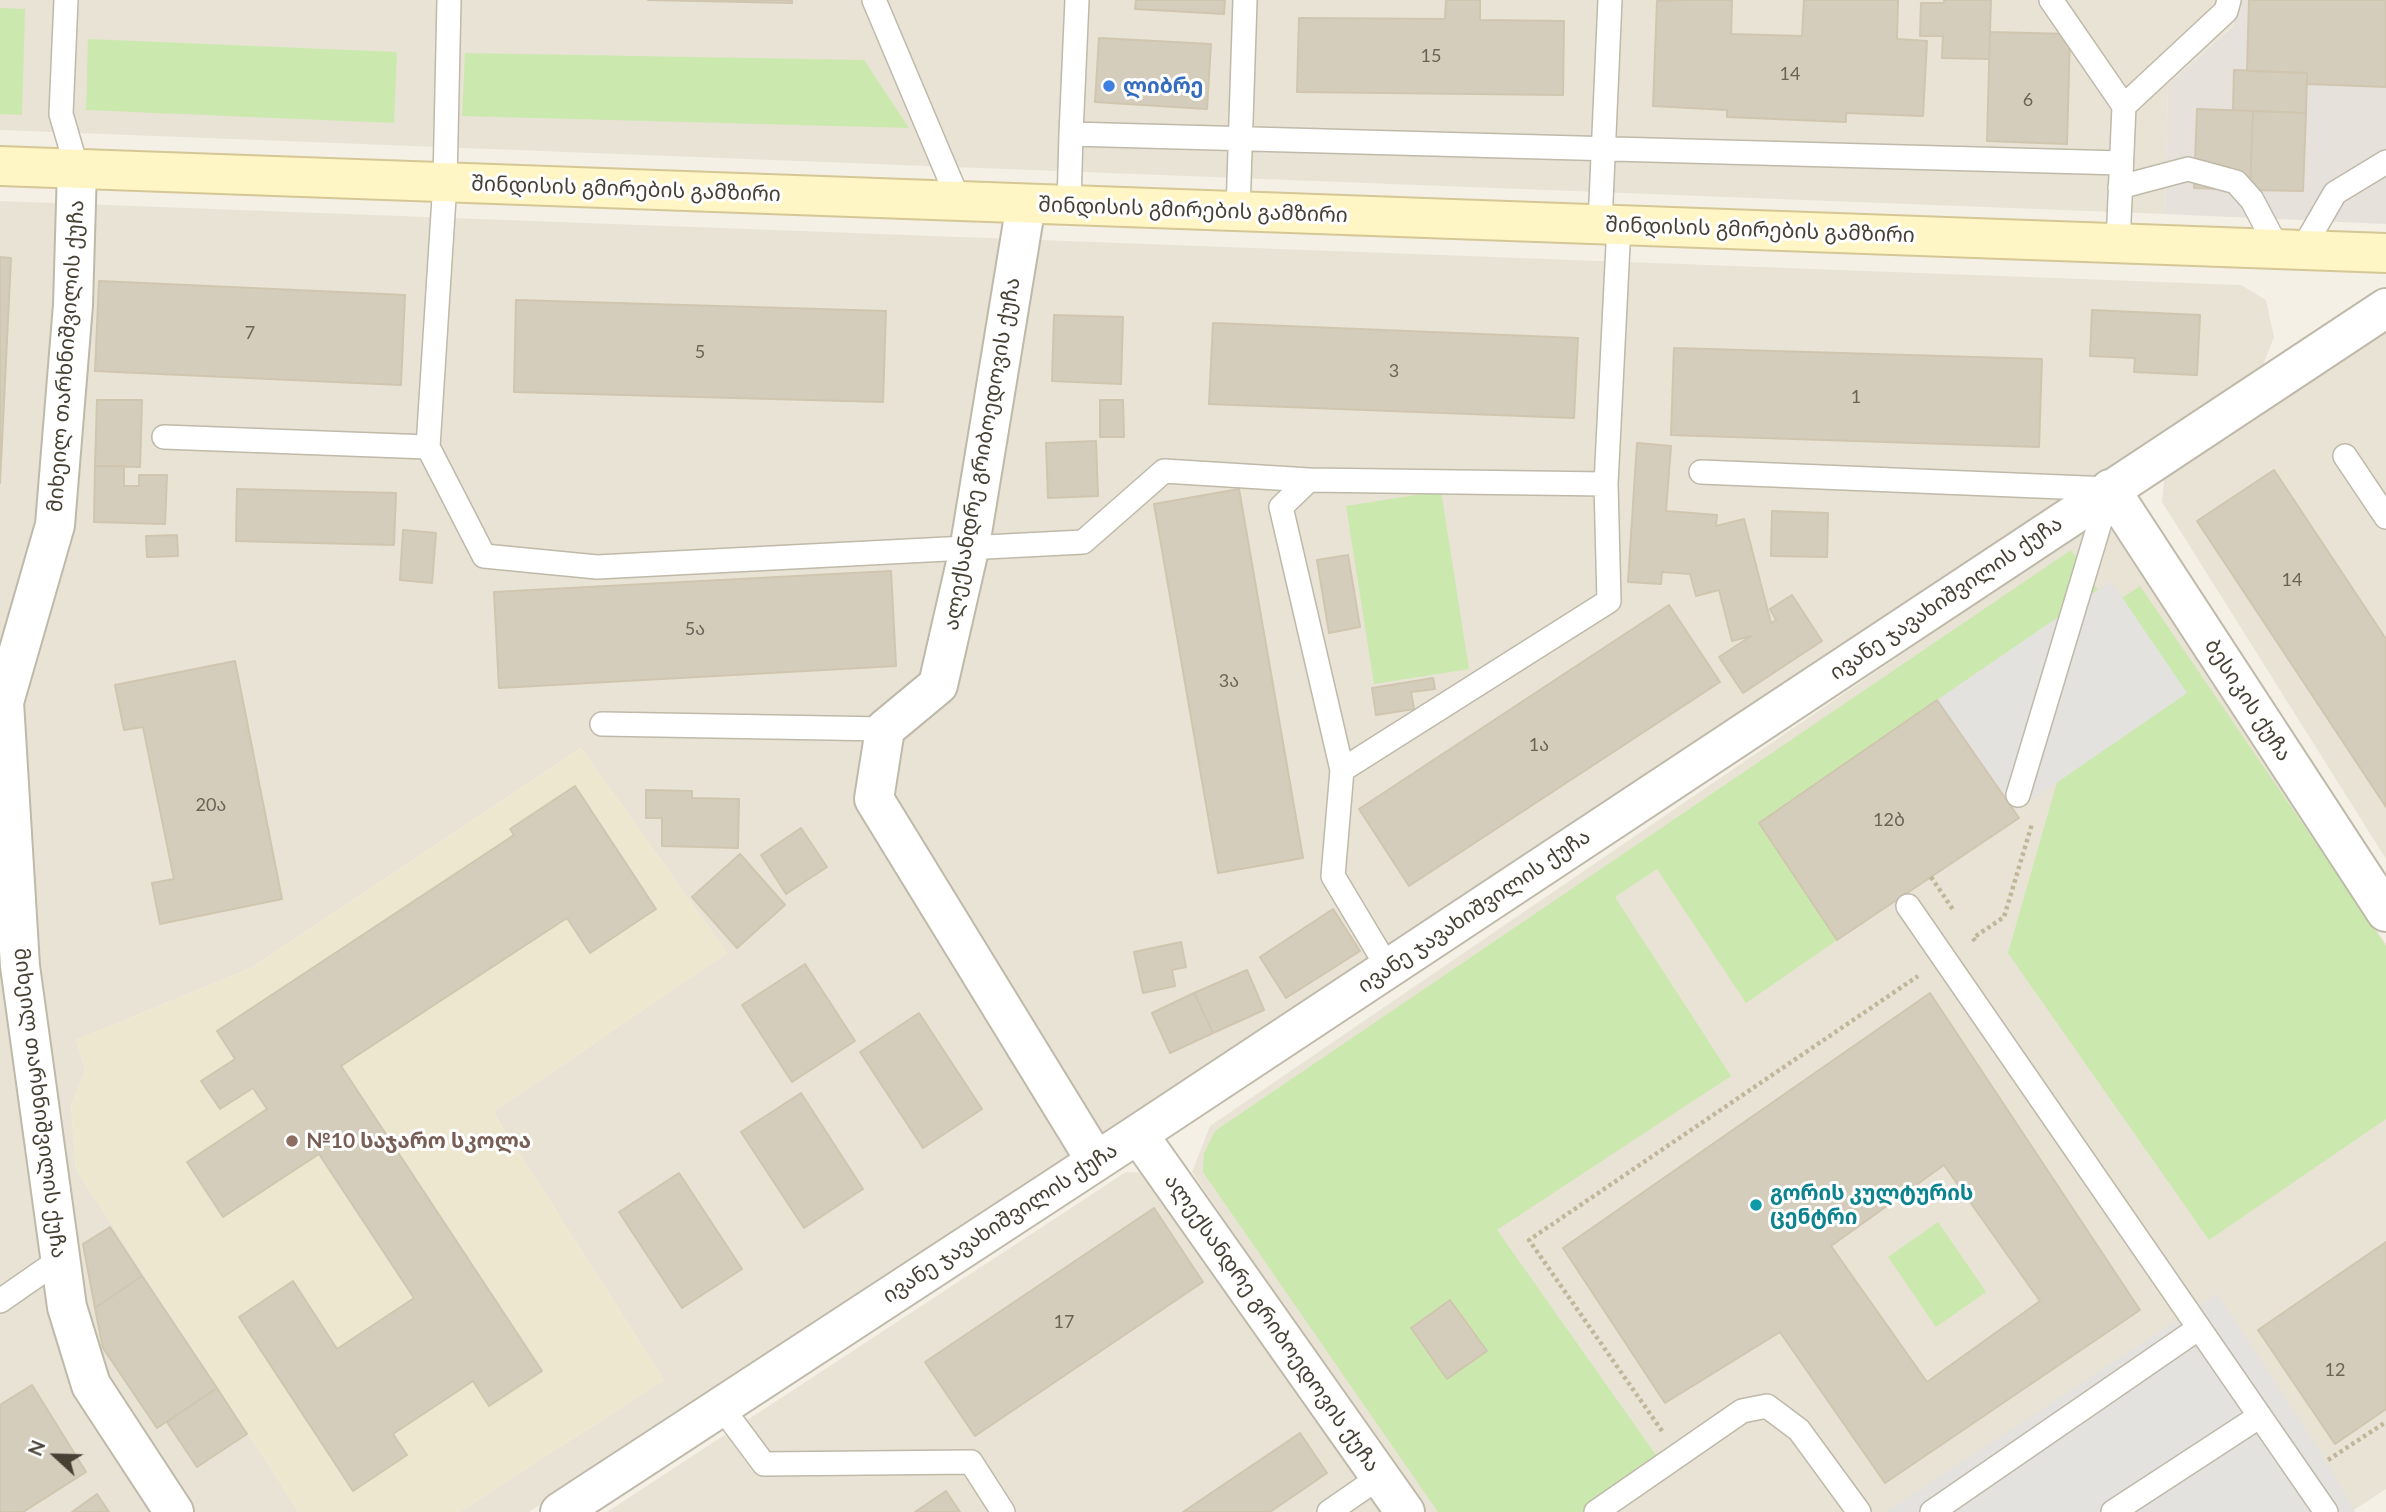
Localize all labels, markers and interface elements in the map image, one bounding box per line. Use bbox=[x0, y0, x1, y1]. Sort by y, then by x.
house number: 15 bbox=[1421, 45, 1441, 67]
house number: 14 bbox=[1780, 63, 1800, 85]
place label: ლიბრე bbox=[1123, 73, 1203, 99]
marker: ლიბრე bbox=[1101, 78, 1117, 94]
house number: 6 bbox=[2023, 89, 2033, 111]
street label: შინდისის გმირების გამზირი bbox=[471, 171, 781, 207]
street label: შინდისის გმირების გამზირი bbox=[1038, 192, 1348, 228]
street label: მიხეილ თარხნიშვილის ქუჩა bbox=[43, 199, 89, 513]
street label: შინდისის გმირების გამზირი bbox=[1605, 212, 1915, 248]
street label: ალექსანდრე გრიბოედოვის ქუჩა bbox=[939, 276, 1025, 632]
house number: 7 bbox=[245, 322, 255, 344]
house number: 5 bbox=[695, 341, 705, 363]
house number: 3 bbox=[1389, 360, 1399, 382]
house number: 1 bbox=[1851, 386, 1861, 408]
street label: ივანე ჯავახიშვილის ქუჩა bbox=[1825, 511, 2067, 685]
house number: 14 bbox=[2282, 569, 2302, 591]
house number: 5ა bbox=[685, 618, 705, 640]
street label: ბესიკის ქუჩა bbox=[2199, 634, 2297, 766]
house number: 3ა bbox=[1219, 670, 1239, 692]
house number: 1ა bbox=[1529, 734, 1549, 756]
house number: 20ა bbox=[196, 794, 226, 816]
house number: 12ბ bbox=[1873, 809, 1905, 831]
street label: ივანე ჯავახიშვილის ქუჩა bbox=[1353, 824, 1595, 998]
street label: მიხეილ თარხნიშვილის ქუჩა bbox=[8, 946, 72, 1260]
place label: №10 საჯარო სკოლა bbox=[306, 1128, 531, 1154]
marker: №10 საჯარო სკოლა bbox=[284, 1133, 300, 1149]
street label: ივანე ჯავახიშვილის ქუჩა bbox=[878, 1138, 1122, 1308]
street label: ალექსანდრე გრიბოედოვის ქუჩა bbox=[1159, 1169, 1385, 1477]
place label: გორის კულტურის ცენტრი bbox=[1770, 1180, 1973, 1230]
marker: გორის კულტურის ცენტრი bbox=[1748, 1197, 1764, 1213]
house number: 17 bbox=[1054, 1311, 1074, 1333]
house number: 12 bbox=[2325, 1359, 2345, 1381]
north arrow bbox=[21, 1421, 91, 1491]
text: N bbox=[23, 1437, 49, 1459]

